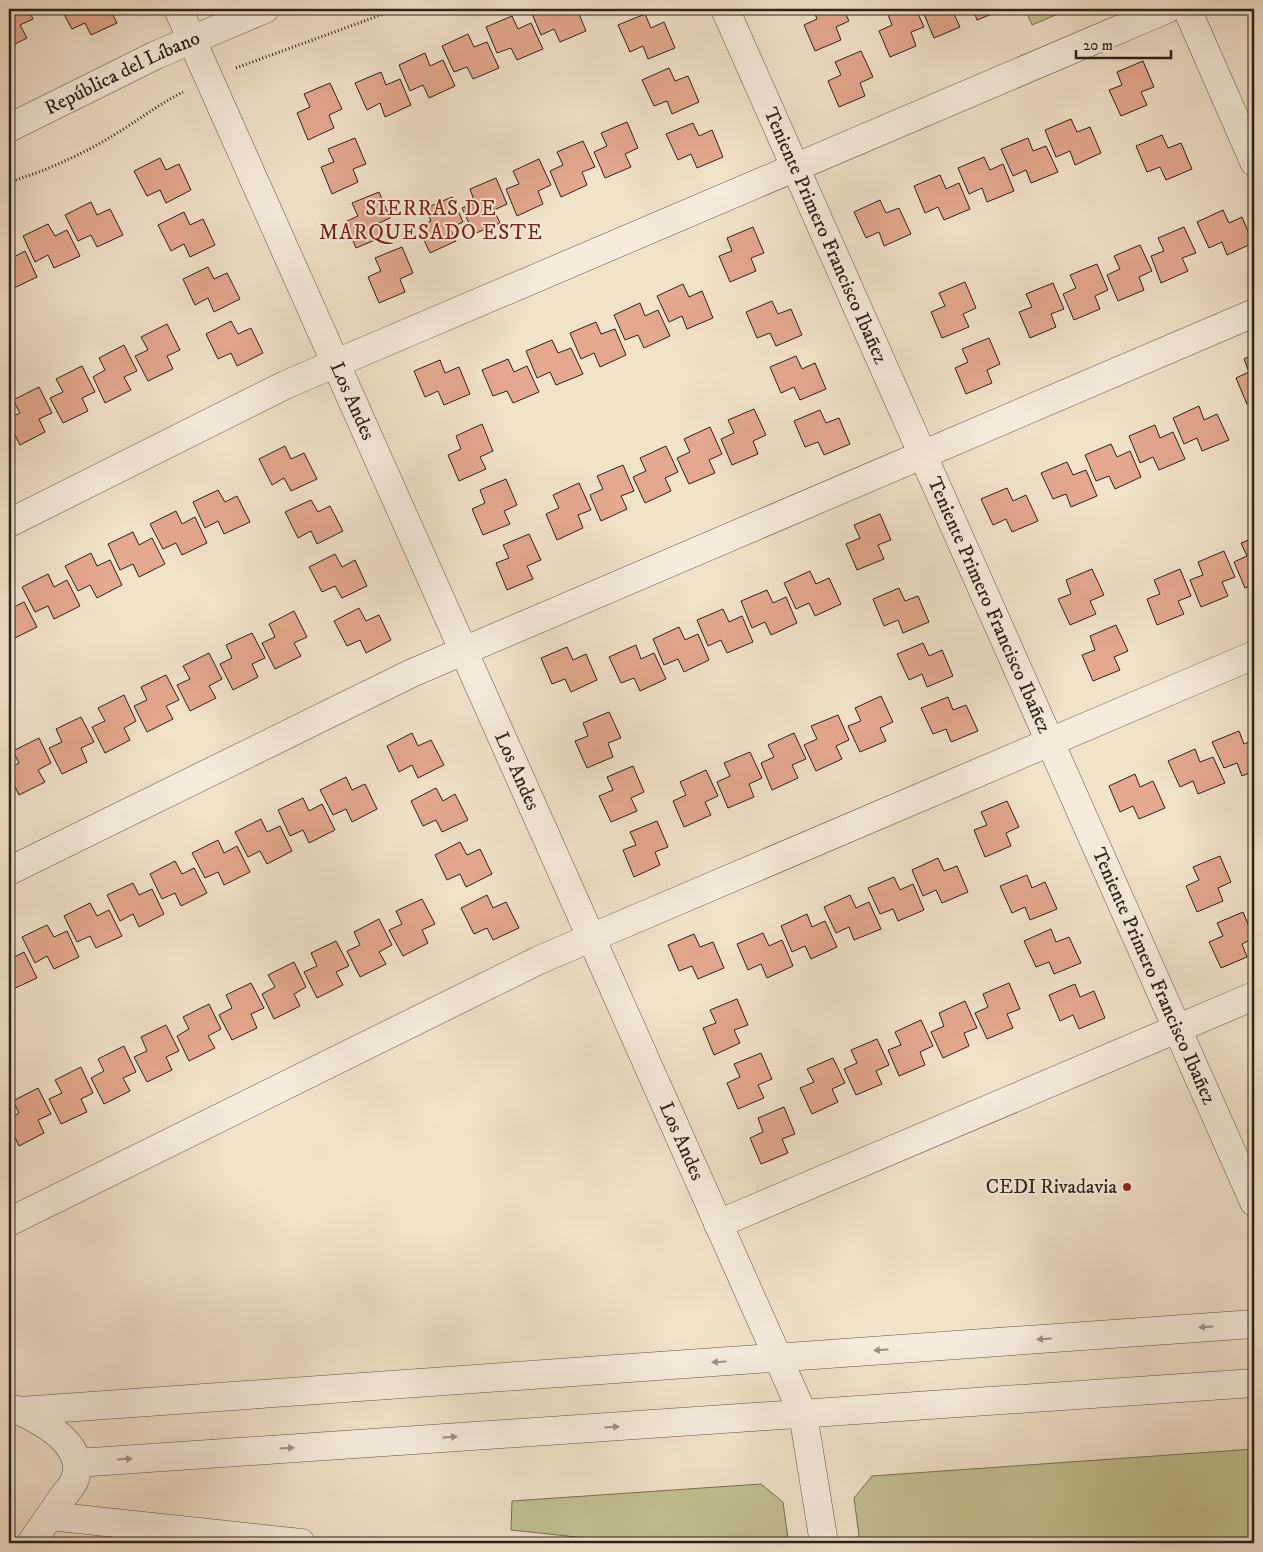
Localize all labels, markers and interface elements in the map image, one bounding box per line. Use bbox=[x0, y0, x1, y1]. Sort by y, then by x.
street label: República del Líbano bbox=[40, 25, 204, 121]
scale bar bbox=[1076, 28, 1170, 60]
text: 20 m bbox=[1083, 36, 1113, 55]
street label: Teniente Primero Francisco Ibañez bbox=[758, 104, 893, 368]
district label: SIERRAS DE MARQUESADO ESTE bbox=[319, 196, 543, 246]
street label: Los Andes bbox=[324, 358, 381, 444]
street label: Teniente Primero Francisco Ibañez bbox=[922, 473, 1057, 737]
street label: Los Andes bbox=[489, 728, 545, 814]
street label: Teniente Primero Francisco Ibañez bbox=[1086, 844, 1222, 1109]
street label: Los Andes bbox=[653, 1098, 710, 1184]
place label: CEDI Rivadavia bbox=[986, 1175, 1117, 1200]
marker: CEDI Rivadavia bbox=[1121, 1181, 1133, 1193]
one-way arrow bbox=[1197, 1323, 1213, 1331]
one-way arrow bbox=[1035, 1335, 1051, 1343]
one-way arrow bbox=[873, 1347, 889, 1355]
one-way arrow bbox=[711, 1358, 727, 1366]
one-way arrow bbox=[604, 1422, 620, 1430]
one-way arrow bbox=[442, 1433, 458, 1441]
one-way arrow bbox=[280, 1444, 296, 1452]
one-way arrow bbox=[118, 1455, 134, 1463]

